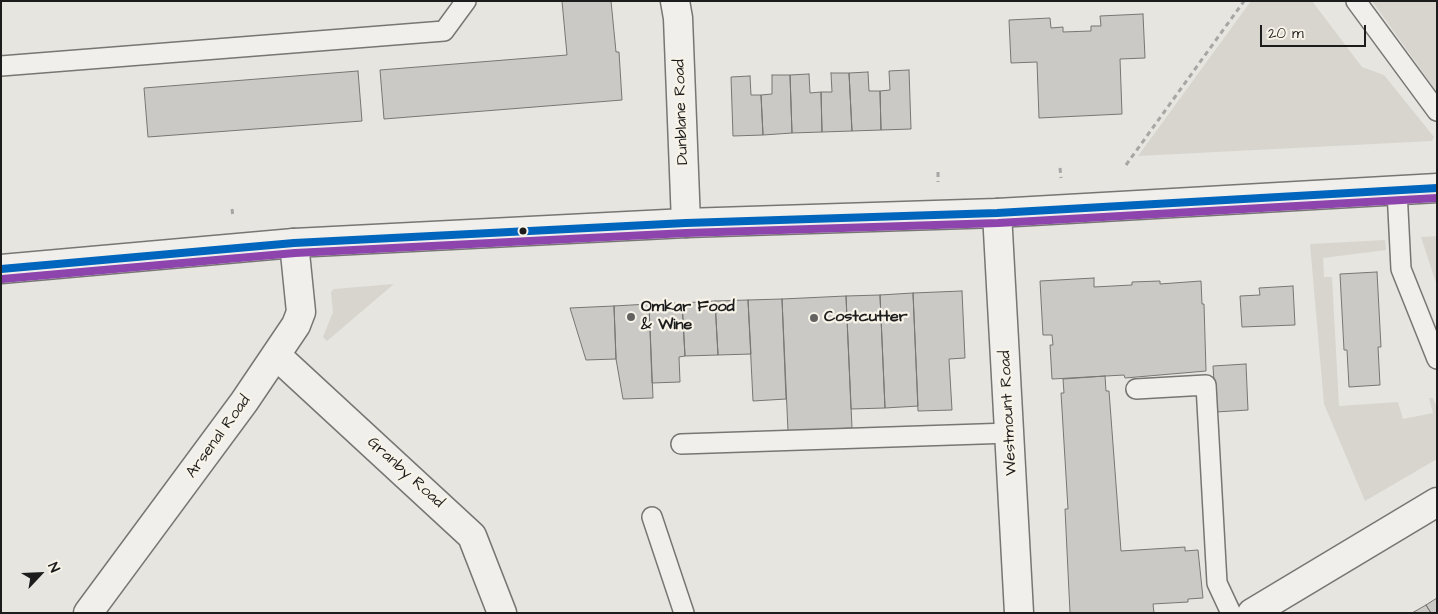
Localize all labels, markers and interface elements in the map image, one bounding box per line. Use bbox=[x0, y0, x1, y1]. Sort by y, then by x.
scale bar bbox=[1263, 15, 1369, 47]
text: 20 m bbox=[1268, 23, 1304, 44]
street label: Dunblane Road bbox=[671, 59, 693, 165]
unlabelled marker bbox=[518, 226, 528, 236]
place label: Omkar Food & Wine bbox=[641, 298, 735, 336]
place label: Costcutter bbox=[824, 308, 908, 328]
marker: Omkar Food & Wine bbox=[625, 311, 637, 323]
marker: Costcutter bbox=[808, 312, 820, 324]
street label: Westmount Road bbox=[996, 350, 1022, 476]
street label: Arsenal Road bbox=[183, 392, 255, 482]
street label: Granby Road bbox=[363, 433, 447, 513]
north arrow bbox=[15, 549, 65, 599]
text: N bbox=[43, 559, 65, 576]

